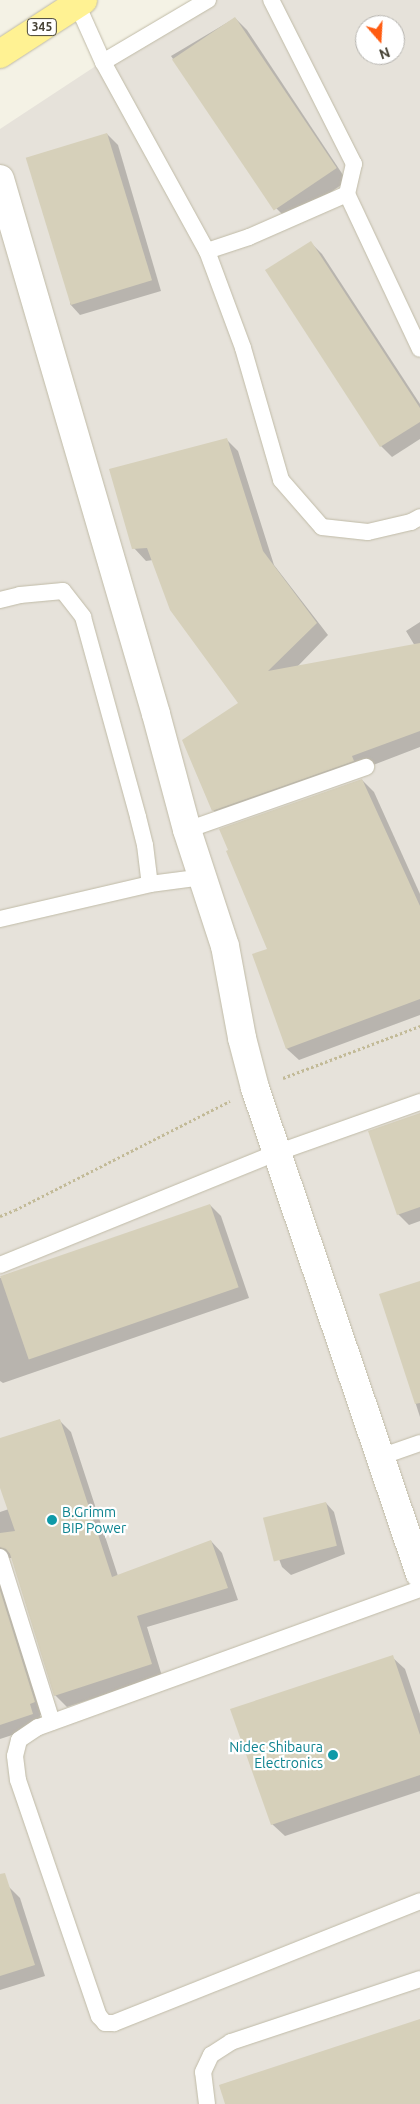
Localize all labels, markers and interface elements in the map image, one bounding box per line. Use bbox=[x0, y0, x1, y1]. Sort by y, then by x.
north arrow bbox=[355, 15, 405, 65]
road number: 345 bbox=[26, 18, 58, 36]
text: N bbox=[377, 44, 392, 63]
place label: B.Grimm BIP Power bbox=[62, 1504, 126, 1536]
marker: B.Grimm BIP Power bbox=[46, 1514, 58, 1526]
place label: Nidec Shibaura Electronics bbox=[229, 1739, 323, 1771]
marker: Nidec Shibaura Electronics bbox=[327, 1749, 339, 1761]

